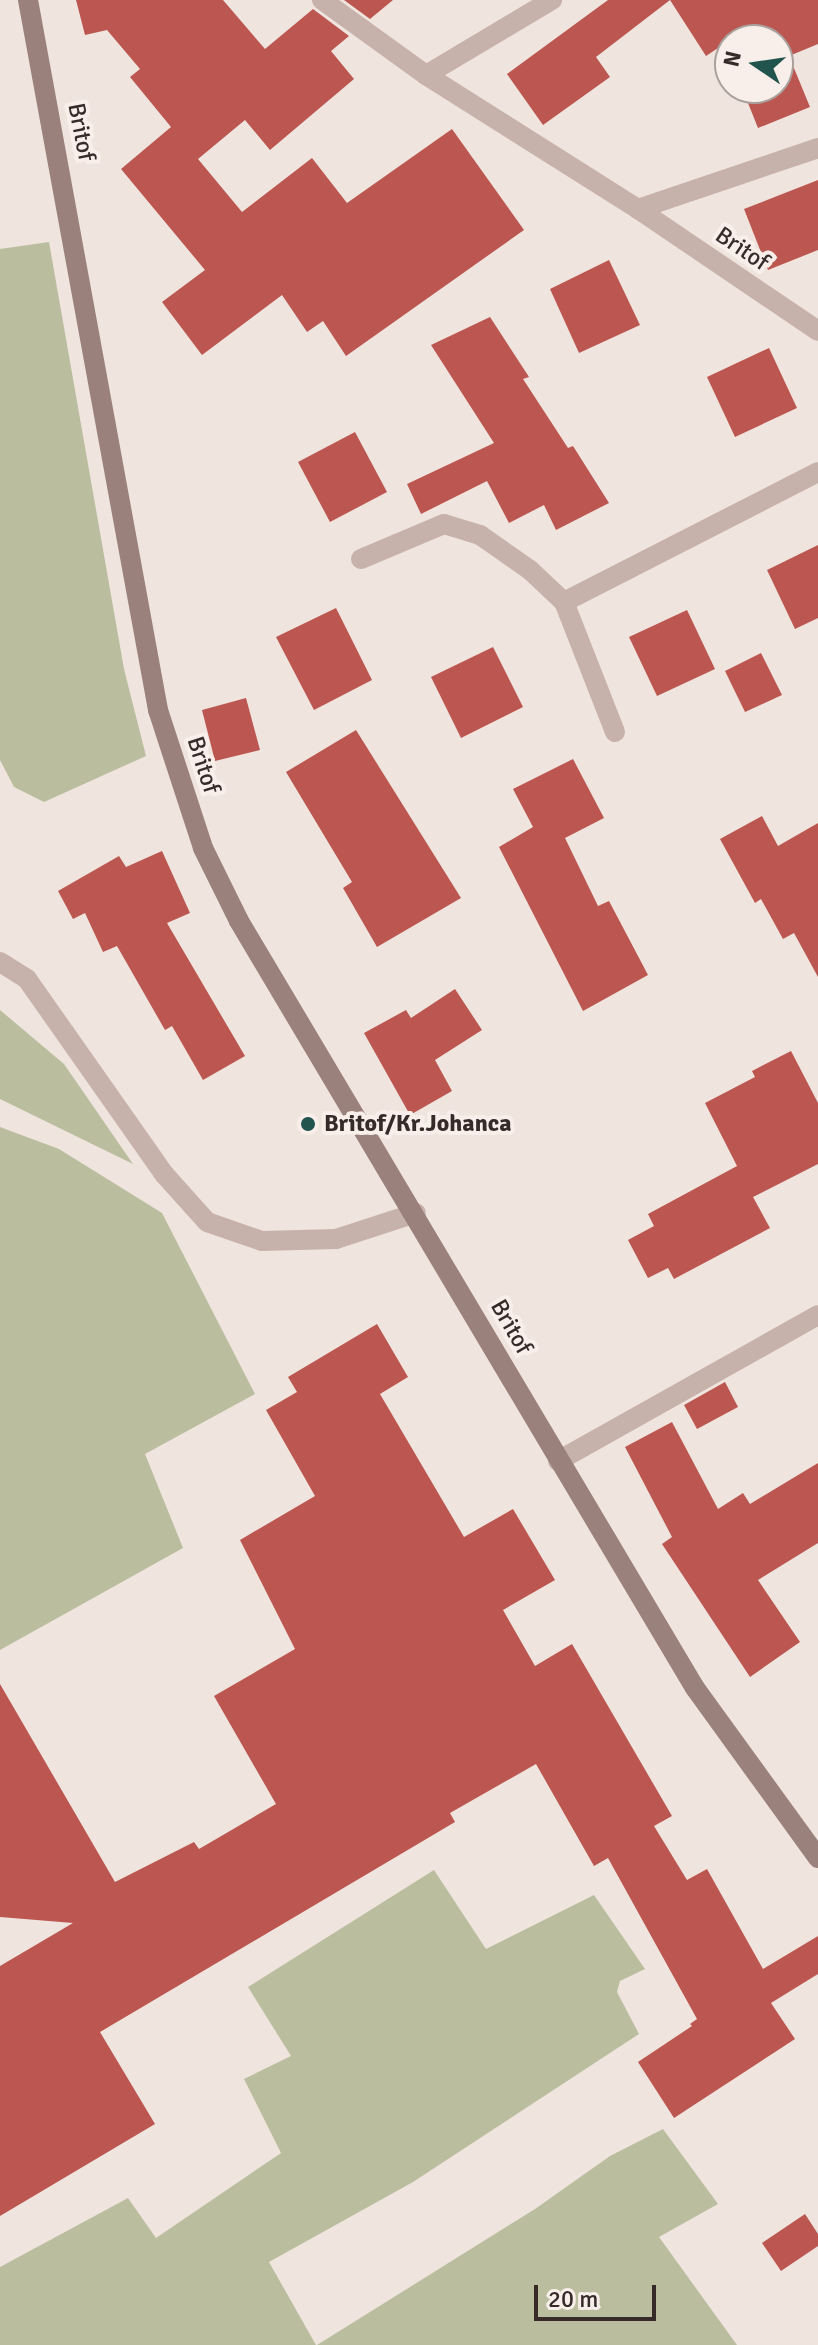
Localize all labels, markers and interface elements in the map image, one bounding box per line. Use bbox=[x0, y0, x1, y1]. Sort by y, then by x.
north arrow bbox=[714, 24, 794, 104]
text: N bbox=[717, 48, 747, 69]
street label: Britof bbox=[61, 101, 101, 163]
street label: Britof bbox=[710, 221, 774, 277]
street label: Britof bbox=[180, 733, 226, 797]
place label: Britof/Kr.Johanca bbox=[324, 1110, 511, 1138]
marker: Britof/Kr.Johanca bbox=[299, 1115, 317, 1133]
street label: Britof bbox=[484, 1295, 538, 1359]
scale bar bbox=[538, 2269, 660, 2319]
text: 20 m bbox=[548, 2284, 598, 2314]

